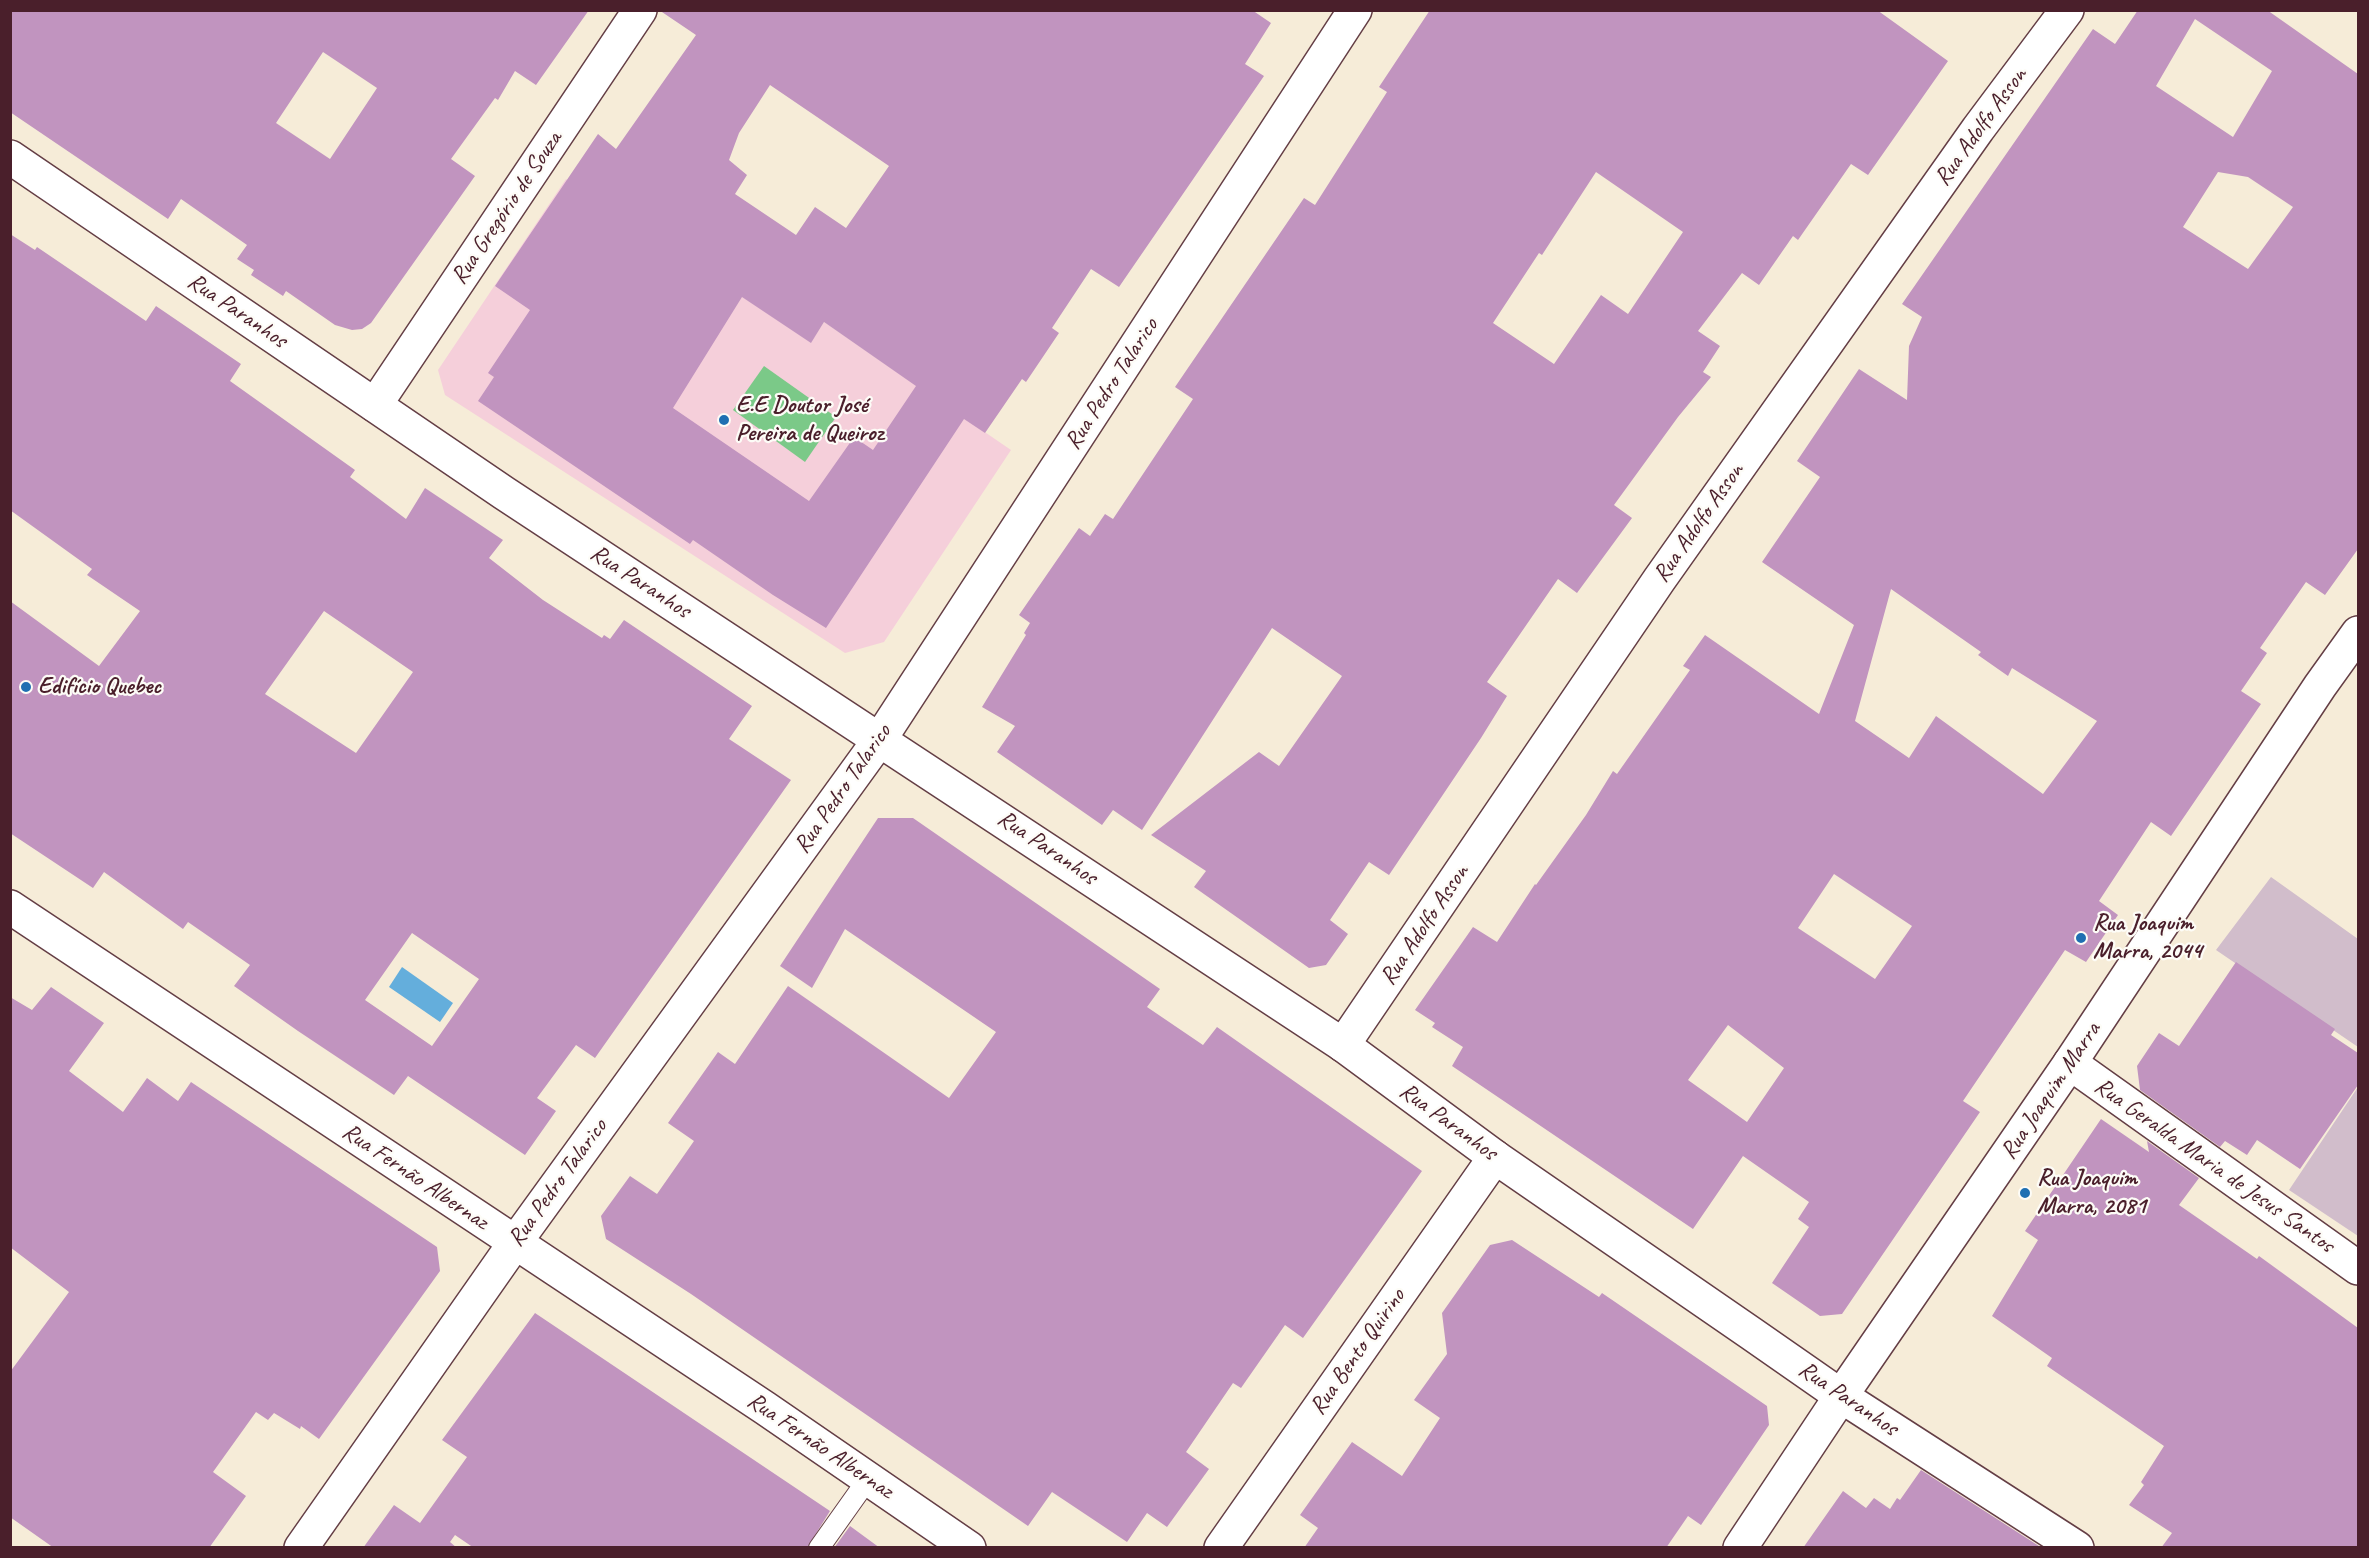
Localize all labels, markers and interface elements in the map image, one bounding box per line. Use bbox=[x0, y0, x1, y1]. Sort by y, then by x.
street label: Rua Adolfo Asson bbox=[1928, 62, 2034, 192]
street label: Rua Gregório de Souza bbox=[445, 126, 569, 290]
street label: Rua Paranhos bbox=[182, 267, 292, 355]
street label: Rua Pedro Talarico bbox=[1059, 313, 1165, 455]
place label: E.E Doutor José Pereira de Queiroz bbox=[736, 392, 883, 448]
marker: E.E Doutor José Pereira de Queiroz bbox=[717, 413, 731, 427]
street label: Rua Adolfo Asson bbox=[1647, 458, 1751, 588]
street label: Rua Paranhos bbox=[584, 539, 696, 625]
place label: Edifício Quebec bbox=[38, 673, 161, 701]
marker: Edifício Quebec bbox=[19, 680, 33, 694]
street label: Rua Pedro Talarico bbox=[788, 719, 898, 859]
street label: Rua Paranhos bbox=[992, 804, 1102, 892]
street label: Rua Adolfo Asson bbox=[1374, 859, 1476, 991]
place label: Rua Joaquim Marra, 2044 bbox=[2093, 910, 2202, 966]
marker: Rua Joaquim Marra, 2044 bbox=[2074, 931, 2088, 945]
street label: Rua Joaquim Marra bbox=[1995, 1017, 2107, 1165]
street label: Rua Geralda Maria de Jesus Santos bbox=[2089, 1072, 2339, 1260]
street label: Rua Paranhos bbox=[1394, 1077, 1502, 1167]
street label: Rua Pedro Talarico bbox=[502, 1114, 614, 1252]
street label: Rua Fernão Albernaz bbox=[336, 1118, 494, 1236]
place label: Rua Joaquim Marra, 2081 bbox=[2037, 1165, 2146, 1221]
marker: Rua Joaquim Marra, 2081 bbox=[2018, 1186, 2032, 1200]
street label: Rua Bento Quirino bbox=[1304, 1283, 1412, 1421]
street label: Rua Paranhos bbox=[1793, 1355, 1903, 1443]
street label: Rua Fernão Albernaz bbox=[741, 1387, 899, 1505]

